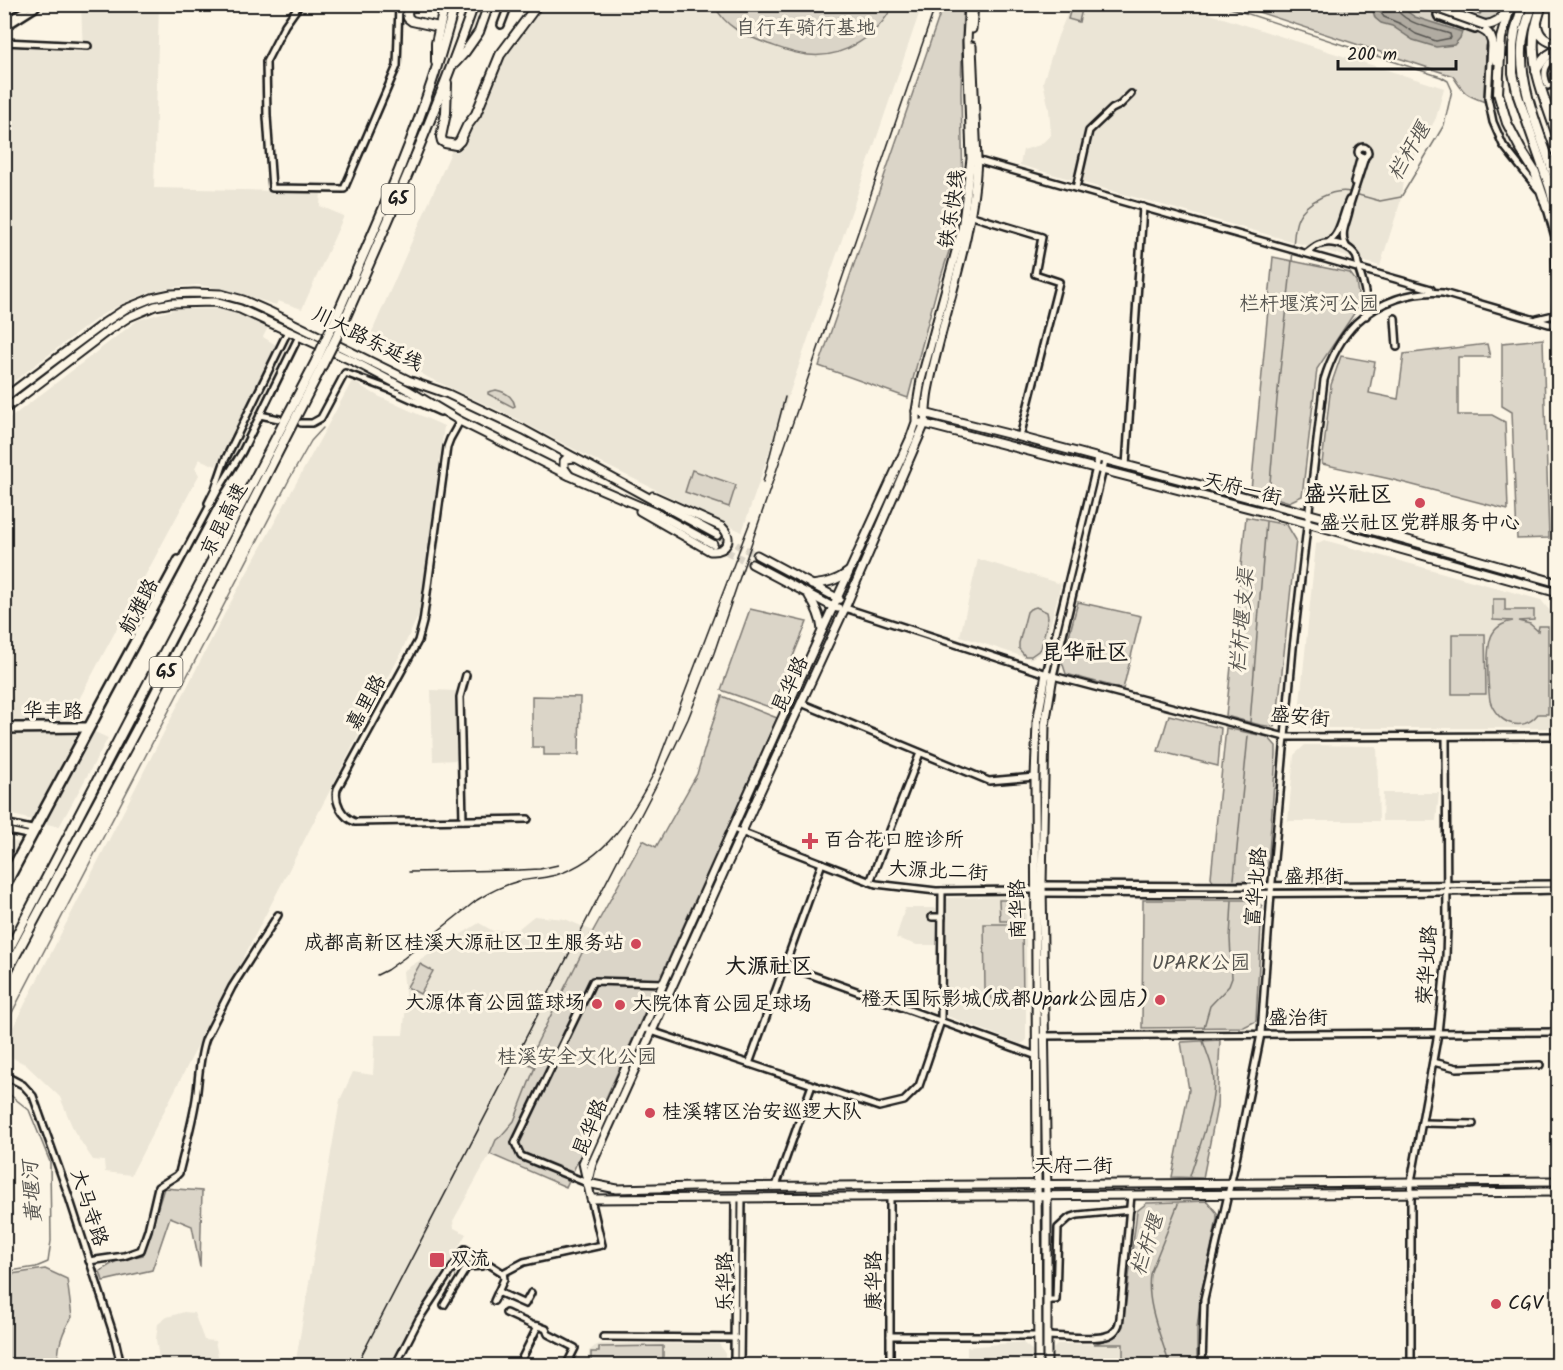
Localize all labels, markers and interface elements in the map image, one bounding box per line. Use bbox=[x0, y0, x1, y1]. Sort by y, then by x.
park label: 自行车骑行基地 bbox=[736, 13, 876, 45]
scale bar bbox=[1338, 33, 1456, 71]
text: 200 m bbox=[1347, 41, 1397, 70]
water label: 栏杆堰 bbox=[1380, 115, 1441, 188]
street label: 铁东快线 bbox=[931, 167, 975, 251]
road number: G5 bbox=[382, 184, 414, 214]
park label: 栏杆堰滨河公园 bbox=[1239, 289, 1379, 321]
street label: 川大路东延线 bbox=[306, 299, 428, 381]
street label: 天府一街 bbox=[1199, 465, 1285, 515]
street label: 京昆高速 bbox=[193, 477, 257, 563]
district label: 盛兴社区 bbox=[1304, 478, 1392, 513]
marker: 盛兴社区党群服务中心 bbox=[1413, 496, 1427, 510]
place label: 盛兴社区党群服务中心 bbox=[1320, 508, 1520, 540]
water label: 栏杆堰支渠 bbox=[1222, 565, 1264, 675]
street label: 航雅路 bbox=[112, 572, 169, 641]
district label: 昆华社区 bbox=[1041, 636, 1129, 671]
street label: 昆华路 bbox=[764, 650, 819, 719]
road number: G5 bbox=[150, 657, 182, 687]
street label: 嘉里路 bbox=[338, 668, 396, 737]
street label: 华丰路 bbox=[22, 695, 85, 729]
street label: 盛安街 bbox=[1269, 699, 1331, 737]
place label: 百合花口腔诊所 bbox=[824, 825, 964, 857]
marker: 百合花口腔诊所 bbox=[801, 832, 819, 850]
street label: 富华北路 bbox=[1238, 845, 1277, 928]
street label: 大源北二街 bbox=[887, 853, 989, 891]
street label: 盛邦街 bbox=[1284, 862, 1344, 894]
street label: 南华路 bbox=[1002, 878, 1036, 939]
street label: 荣华北路 bbox=[1409, 923, 1447, 1006]
place label: 成都高新区桂溪大源社区卫生服务站 bbox=[304, 928, 624, 960]
marker: 成都高新区桂溪大源社区卫生服务站 bbox=[629, 937, 643, 951]
park label: UPARK公园 bbox=[1152, 948, 1250, 980]
district label: 大源社区 bbox=[725, 950, 813, 985]
place label: 橙天国际影城(成都Upark公园店) bbox=[861, 984, 1148, 1016]
place label: 大源体育公园篮球场 bbox=[405, 988, 585, 1020]
place label: 大院体育公园足球场 bbox=[632, 989, 812, 1021]
marker: 橙天国际影城(成都Upark公园店) bbox=[1153, 993, 1167, 1007]
marker: 大源体育公园篮球场 bbox=[590, 997, 604, 1011]
marker: 大院体育公园足球场 bbox=[613, 998, 627, 1012]
street label: 盛治街 bbox=[1268, 1003, 1328, 1035]
park label: 桂溪安全文化公园 bbox=[497, 1042, 657, 1074]
street label: 昆华路 bbox=[565, 1093, 618, 1162]
place label: 桂溪辖区治安巡逻大队 bbox=[662, 1097, 862, 1129]
marker: 桂溪辖区治安巡逻大队 bbox=[643, 1106, 657, 1120]
street label: 天府二街 bbox=[1033, 1151, 1113, 1183]
water label: 黄堰河 bbox=[14, 1156, 52, 1225]
street label: 大马寺路 bbox=[60, 1165, 116, 1252]
water label: 栏杆堰 bbox=[1123, 1208, 1174, 1280]
place label: 双流 bbox=[450, 1244, 490, 1276]
street label: 康华路 bbox=[859, 1250, 891, 1311]
marker: 双流 bbox=[428, 1251, 446, 1269]
street label: 乐华路 bbox=[710, 1251, 742, 1312]
place label: CGV bbox=[1508, 1288, 1544, 1320]
marker: CGV bbox=[1489, 1297, 1503, 1311]

